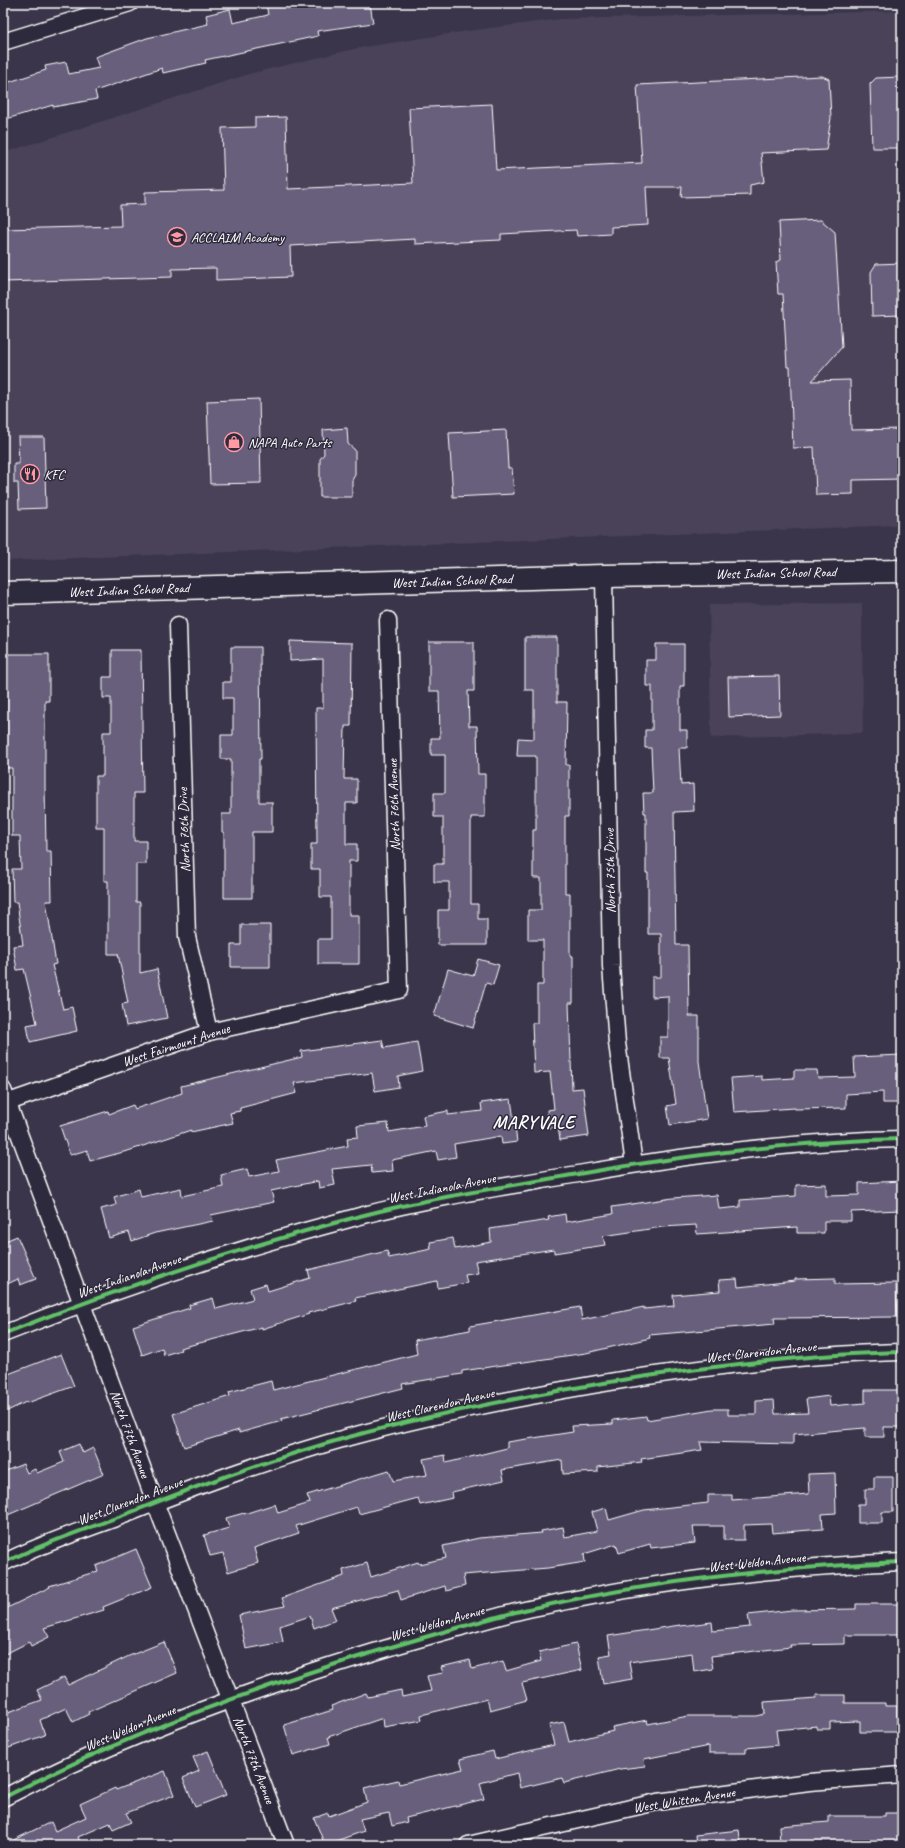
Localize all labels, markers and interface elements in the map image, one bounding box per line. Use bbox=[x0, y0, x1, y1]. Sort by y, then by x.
school or university icon: ACCLAIM Academy bbox=[166, 226, 188, 248]
place label: ACCLAIM Academy bbox=[191, 229, 285, 246]
shop icon: NAPA Auto Parts bbox=[223, 431, 245, 453]
place label: NAPA Auto Parts bbox=[248, 434, 332, 451]
restaurant icon: KFC bbox=[19, 463, 41, 485]
place label: KFC bbox=[44, 466, 67, 483]
street label: West Indian School Road bbox=[716, 563, 839, 583]
street label: West Indian School Road bbox=[391, 570, 515, 592]
street label: West Indian School Road bbox=[68, 579, 192, 601]
street label: North 76th Avenue bbox=[384, 757, 404, 851]
street label: North 76th Drive bbox=[174, 786, 194, 873]
street label: North 75th Drive bbox=[601, 827, 619, 914]
street label: West Fairmount Avenue bbox=[120, 1019, 233, 1070]
district label: MARYVALE bbox=[493, 1111, 577, 1133]
street label: West Indianola Avenue bbox=[387, 1169, 498, 1207]
street label: West Indianola Avenue bbox=[75, 1250, 184, 1302]
street label: West Clarendon Avenue bbox=[705, 1338, 818, 1366]
street label: West Clarendon Avenue bbox=[384, 1384, 497, 1426]
street label: North 77th Avenue bbox=[106, 1388, 154, 1481]
street label: West Clarendon Avenue bbox=[75, 1473, 186, 1529]
street label: West Weldon Avenue bbox=[708, 1548, 808, 1576]
street label: West Weldon Avenue bbox=[388, 1601, 487, 1645]
street label: West Weldon Avenue bbox=[82, 1701, 179, 1755]
street label: North 77th Avenue bbox=[230, 1714, 279, 1807]
street label: West Whitton Avenue bbox=[632, 1783, 737, 1816]

